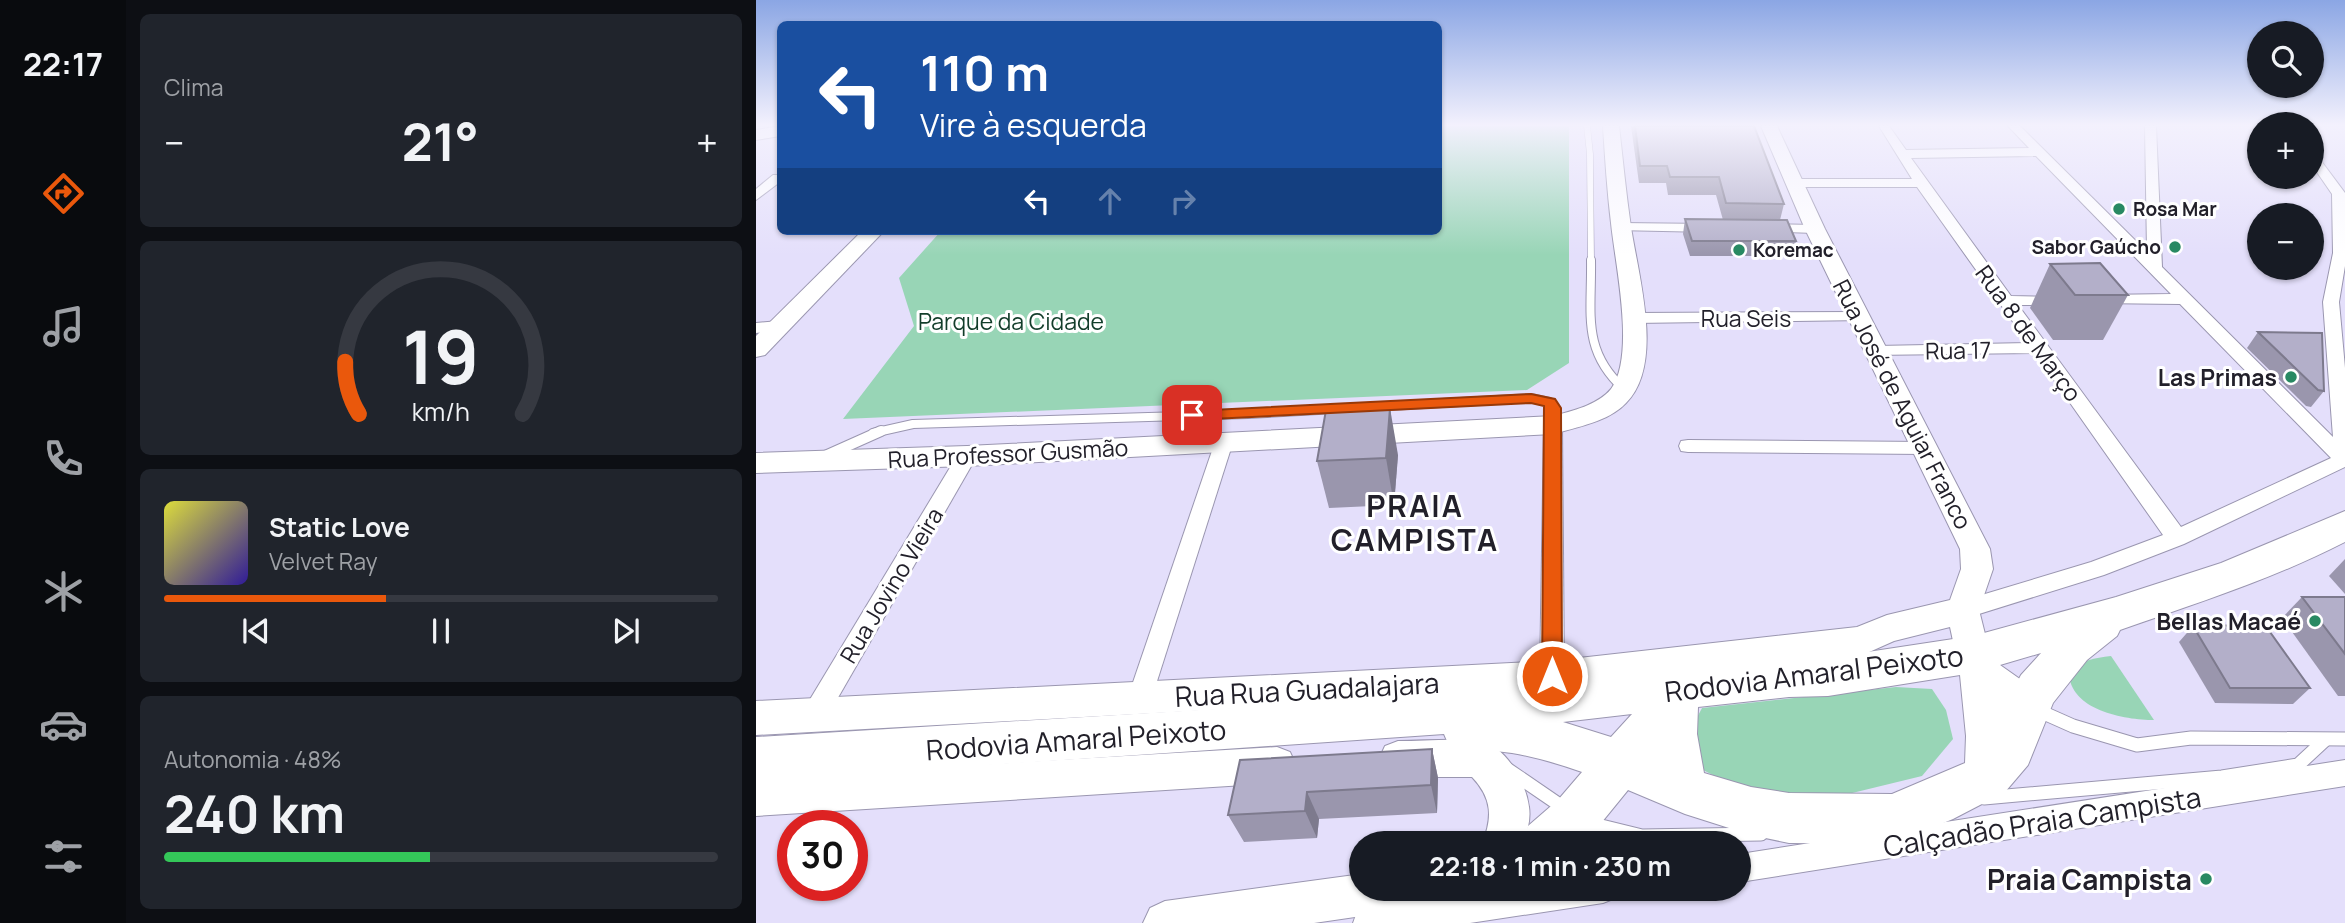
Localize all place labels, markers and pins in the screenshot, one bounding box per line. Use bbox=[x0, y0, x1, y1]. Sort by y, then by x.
place label: Rosa Mar bbox=[2133, 196, 2217, 222]
marker: Rosa Mar bbox=[2111, 201, 2127, 217]
place label: Sabor Gaúcho bbox=[2031, 234, 2161, 260]
place label: Koremac bbox=[1753, 237, 1834, 263]
marker: Sabor Gaúcho bbox=[2167, 239, 2183, 255]
marker: Koremac bbox=[1731, 242, 1747, 258]
place label: Las Primas bbox=[2158, 361, 2277, 393]
marker: Las Primas bbox=[2283, 369, 2299, 385]
pin bbox=[1162, 385, 1222, 445]
place label: Bellas Macaé bbox=[2156, 605, 2301, 637]
marker: Bellas Macaé bbox=[2307, 613, 2323, 629]
place label: Praia Campista bbox=[1987, 860, 2192, 898]
marker: Praia Campista bbox=[2198, 871, 2214, 887]

